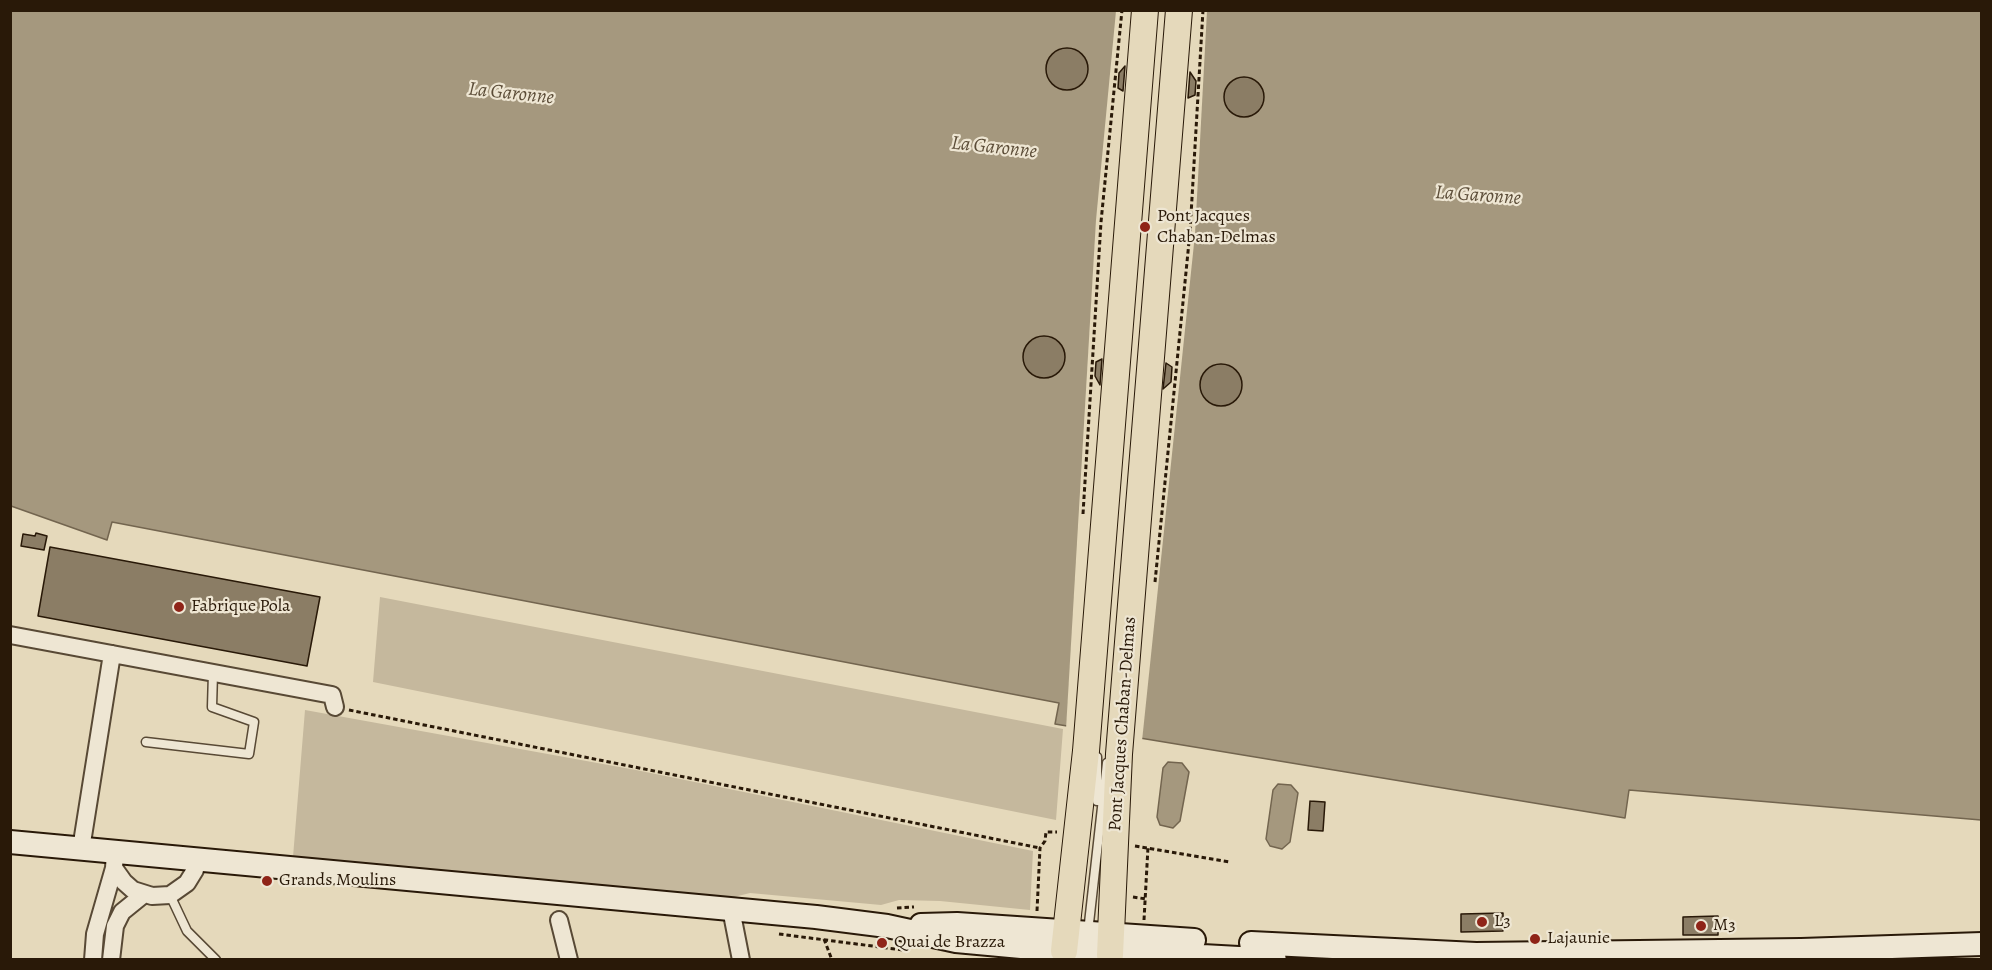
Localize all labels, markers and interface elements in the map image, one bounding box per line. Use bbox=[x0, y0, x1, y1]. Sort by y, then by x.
water label: La Garonne bbox=[467, 78, 555, 110]
water label: La Garonne bbox=[950, 132, 1038, 164]
water label: La Garonne bbox=[1434, 181, 1522, 211]
place label: Pont Jacques Chaban-Delmas bbox=[1157, 206, 1276, 248]
marker: Pont Jacques Chaban-Delmas bbox=[1138, 220, 1152, 234]
place label: Fabrique Pola bbox=[191, 596, 290, 618]
marker: Fabrique Pola bbox=[172, 600, 186, 614]
street label: Pont Jacques Chaban-Delmas bbox=[1105, 616, 1141, 832]
place label: Grands Moulins bbox=[279, 870, 396, 892]
marker: Grands Moulins bbox=[260, 874, 274, 888]
place label: L3 bbox=[1494, 911, 1511, 933]
marker: L3 bbox=[1475, 915, 1489, 929]
place label: M3 bbox=[1713, 915, 1736, 937]
marker: M3 bbox=[1694, 919, 1708, 933]
place label: Lajaunie bbox=[1547, 928, 1610, 950]
place label: Quai de Brazza bbox=[894, 932, 1005, 954]
marker: Lajaunie bbox=[1528, 932, 1542, 946]
marker: Quai de Brazza bbox=[875, 936, 889, 950]

